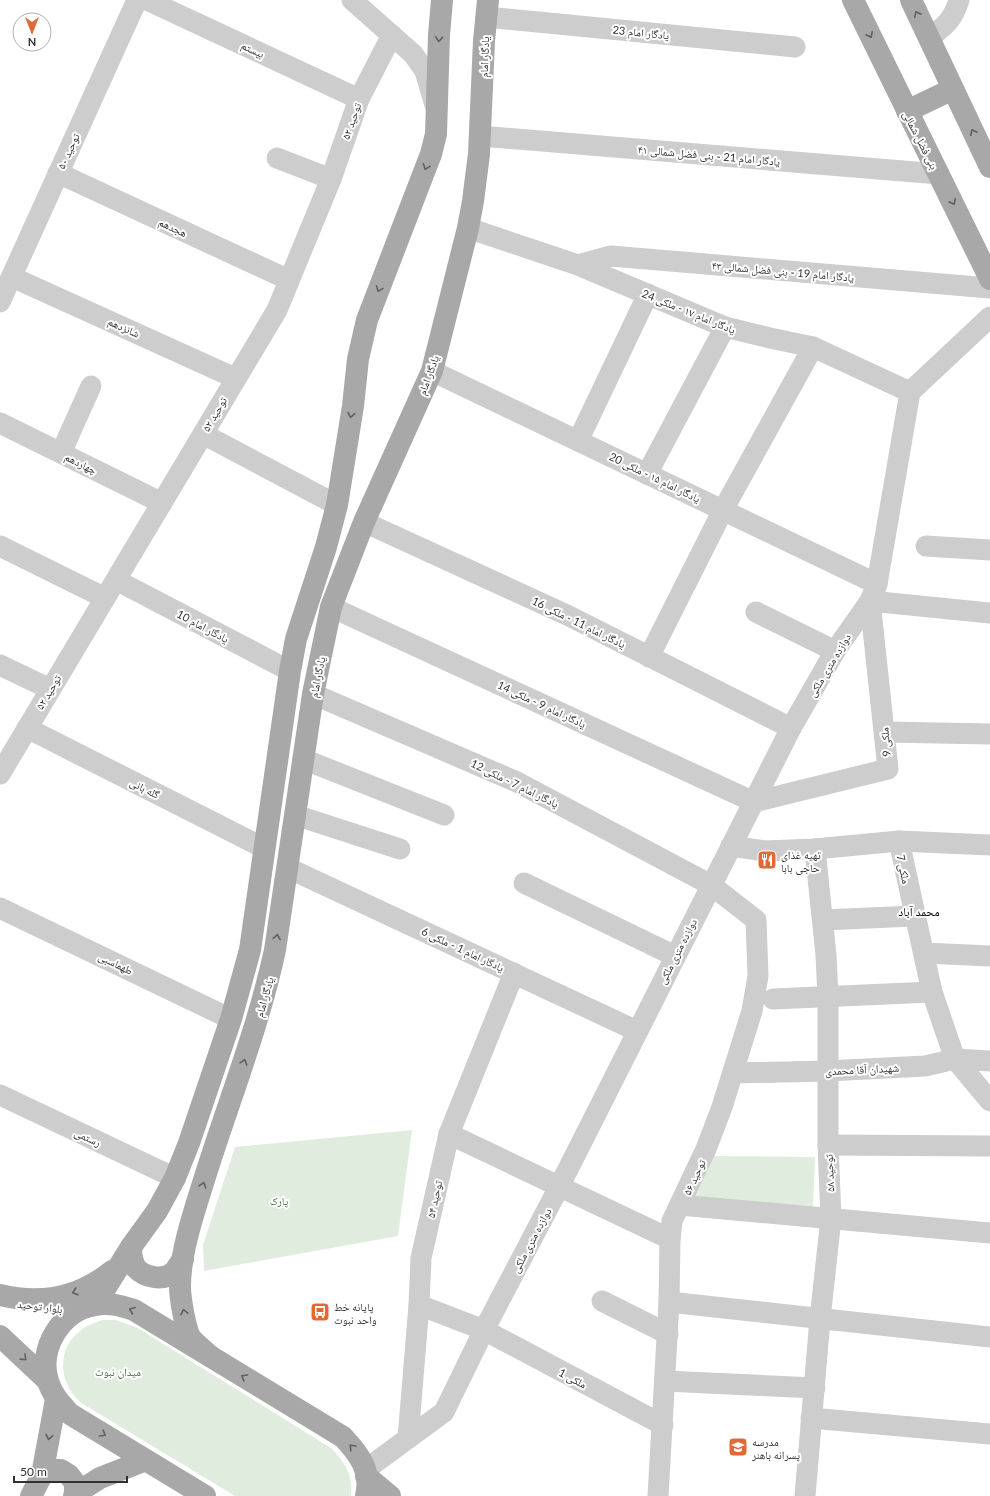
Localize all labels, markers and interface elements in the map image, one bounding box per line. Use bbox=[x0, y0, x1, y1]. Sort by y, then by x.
one-way arrow bbox=[914, 11, 922, 18]
north arrow bbox=[12, 12, 52, 52]
street label: یادگار امام 23 bbox=[612, 23, 671, 42]
one-way arrow bbox=[865, 31, 873, 38]
text: N bbox=[28, 36, 36, 49]
one-way arrow bbox=[434, 36, 443, 42]
street label: یادگار امام bbox=[477, 36, 492, 78]
street label: بیستم bbox=[239, 38, 267, 62]
street label: توحید ۵۲ bbox=[339, 100, 364, 141]
street label: بنی فضل شمالی bbox=[900, 109, 941, 172]
one-way arrow bbox=[970, 128, 978, 136]
street label: توحید ۵۰ bbox=[54, 130, 82, 171]
street label: یادگار امام 21 - بنی فضل شمالی ۴۱ bbox=[637, 142, 781, 169]
one-way arrow bbox=[422, 164, 430, 171]
one-way arrow bbox=[948, 198, 956, 205]
street label: هجدهم bbox=[156, 215, 189, 241]
street label: یادگار امام 19 - بنی فضل شمالی ۴۳ bbox=[711, 258, 855, 285]
one-way arrow bbox=[376, 285, 384, 292]
street label: یادگار امام ۱۷ - ملکی 24 bbox=[640, 286, 738, 337]
street label: شانزدهم bbox=[105, 314, 142, 342]
street label: یادگار امام bbox=[415, 353, 442, 397]
street label: توحید ۵۲ bbox=[199, 394, 230, 434]
one-way arrow bbox=[348, 412, 356, 418]
street label: یادگار امام ۱۵ - ملکی 20 bbox=[607, 449, 703, 506]
street label: چهاردهم bbox=[62, 450, 99, 478]
street label: یادگار امام 11 - ملکی 16 bbox=[530, 594, 628, 651]
street label: یادگار امام 10 bbox=[174, 607, 232, 646]
street label: دوازده متری ملکی bbox=[805, 631, 854, 700]
street label: یادگار امام bbox=[307, 655, 328, 699]
street label: توحید ۵۲ bbox=[33, 672, 64, 712]
street label: یادگار امام 9 - ملکی 14 bbox=[495, 678, 589, 731]
street label: ملکی 9 bbox=[877, 727, 894, 757]
street label: یادگار امام 7 - ملکی 12 bbox=[468, 756, 562, 811]
street label: گله بانی bbox=[128, 775, 162, 802]
place label: تهیه غذای حاجی بابا bbox=[781, 848, 822, 875]
restaurant icon: تهیه غذای حاجی بابا bbox=[756, 849, 778, 871]
street label: ملکی 7 bbox=[894, 853, 913, 885]
district label: محمد آباد bbox=[898, 904, 940, 919]
street label: دوازده متری ملکی bbox=[655, 916, 700, 986]
street label: یادگار امام 1 - ملکی 6 bbox=[419, 924, 507, 975]
one-way arrow bbox=[272, 933, 281, 940]
street label: طهماسبی bbox=[96, 949, 135, 978]
street label: یادگار امام bbox=[252, 975, 277, 1019]
one-way arrow bbox=[239, 1058, 247, 1065]
street label: شهیدان آقا محمدی bbox=[825, 1061, 899, 1078]
street label: رستمی bbox=[72, 1125, 103, 1150]
street label: توحید ۵۸ bbox=[821, 1153, 837, 1192]
street label: توحید ۵۶ bbox=[680, 1156, 708, 1197]
street label: توحید ۵۴ bbox=[424, 1178, 445, 1219]
one-way arrow bbox=[198, 1182, 207, 1189]
park label: پارک bbox=[270, 1194, 289, 1208]
street label: دوازده متری ملکی bbox=[508, 1205, 555, 1275]
one-way arrow bbox=[71, 1288, 78, 1296]
street label: بلوار توحید bbox=[17, 1297, 63, 1316]
place label: پایانه خط واحد نبوت bbox=[334, 1300, 377, 1326]
bus stop icon: پایانه خط واحد نبوت bbox=[309, 1301, 331, 1323]
one-way arrow bbox=[129, 1307, 136, 1315]
one-way arrow bbox=[180, 1309, 188, 1315]
one-way arrow bbox=[19, 1353, 27, 1361]
park label: میدان نبوت bbox=[95, 1365, 141, 1379]
street label: ملکی 1 bbox=[556, 1365, 589, 1392]
one-way arrow bbox=[241, 1374, 248, 1381]
one-way arrow bbox=[99, 1429, 106, 1437]
one-way arrow bbox=[45, 1434, 53, 1441]
place label: مدرسه پسرانه باهنر bbox=[751, 1435, 800, 1462]
school or university icon: مدرسه پسرانه باهنر bbox=[727, 1436, 749, 1458]
one-way arrow bbox=[350, 1444, 357, 1452]
scale bar bbox=[14, 1458, 127, 1484]
text: 50 m bbox=[20, 1464, 47, 1479]

